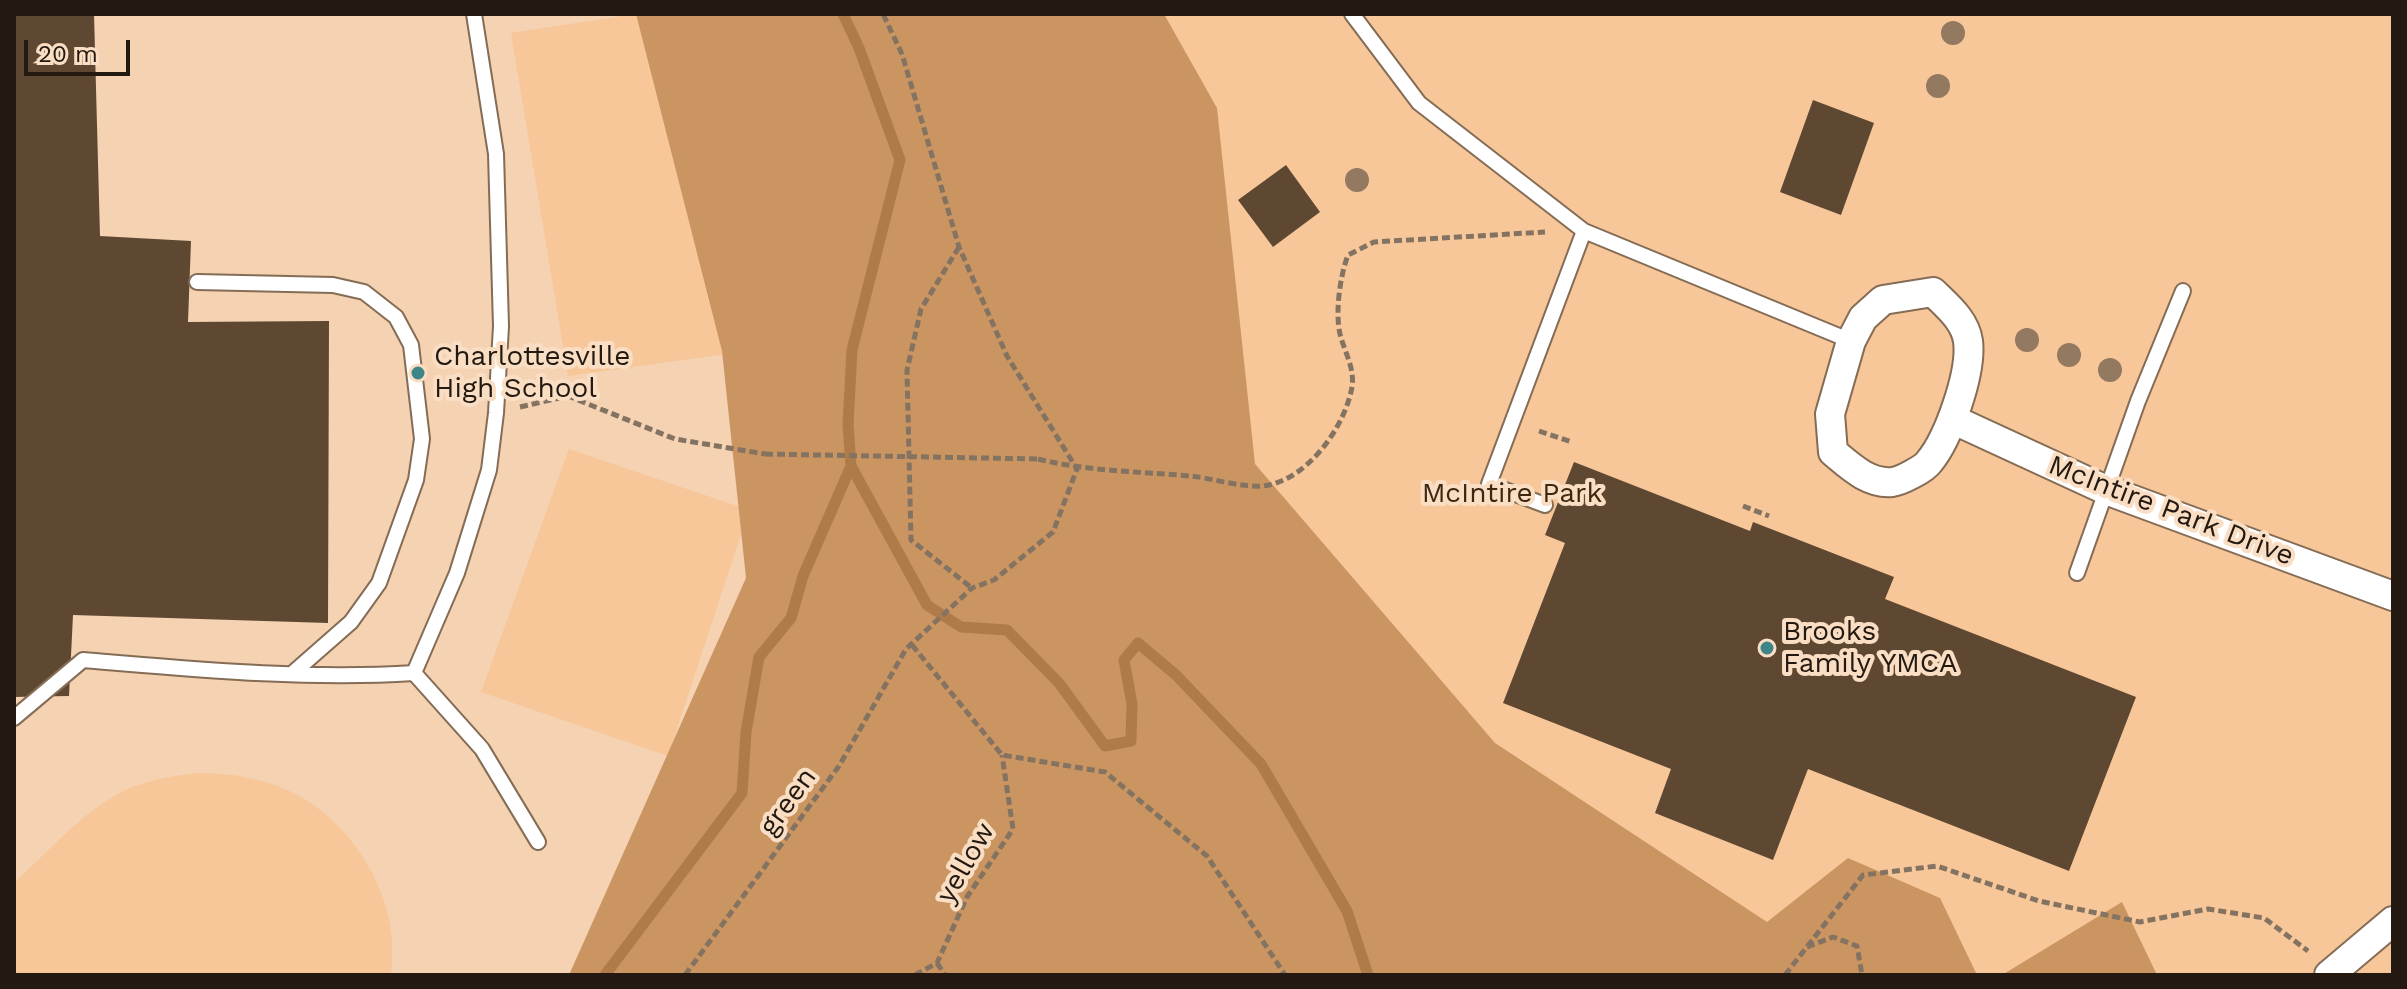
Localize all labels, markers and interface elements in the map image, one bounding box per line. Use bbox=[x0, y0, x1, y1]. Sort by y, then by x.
scale bar bbox=[28, 24, 134, 74]
text: 20 m bbox=[38, 40, 98, 68]
place label: Charlottesville High School bbox=[434, 340, 630, 406]
marker: Charlottesville High School bbox=[409, 364, 427, 382]
street label: McIntire Park Drive bbox=[2044, 449, 2298, 573]
park label: McIntire Park bbox=[1422, 477, 1602, 511]
place label: Brooks Family YMCA bbox=[1783, 615, 1958, 681]
marker: Brooks Family YMCA bbox=[1758, 639, 1776, 657]
street label: green bbox=[752, 762, 824, 842]
street label: yellow bbox=[930, 817, 1002, 909]

